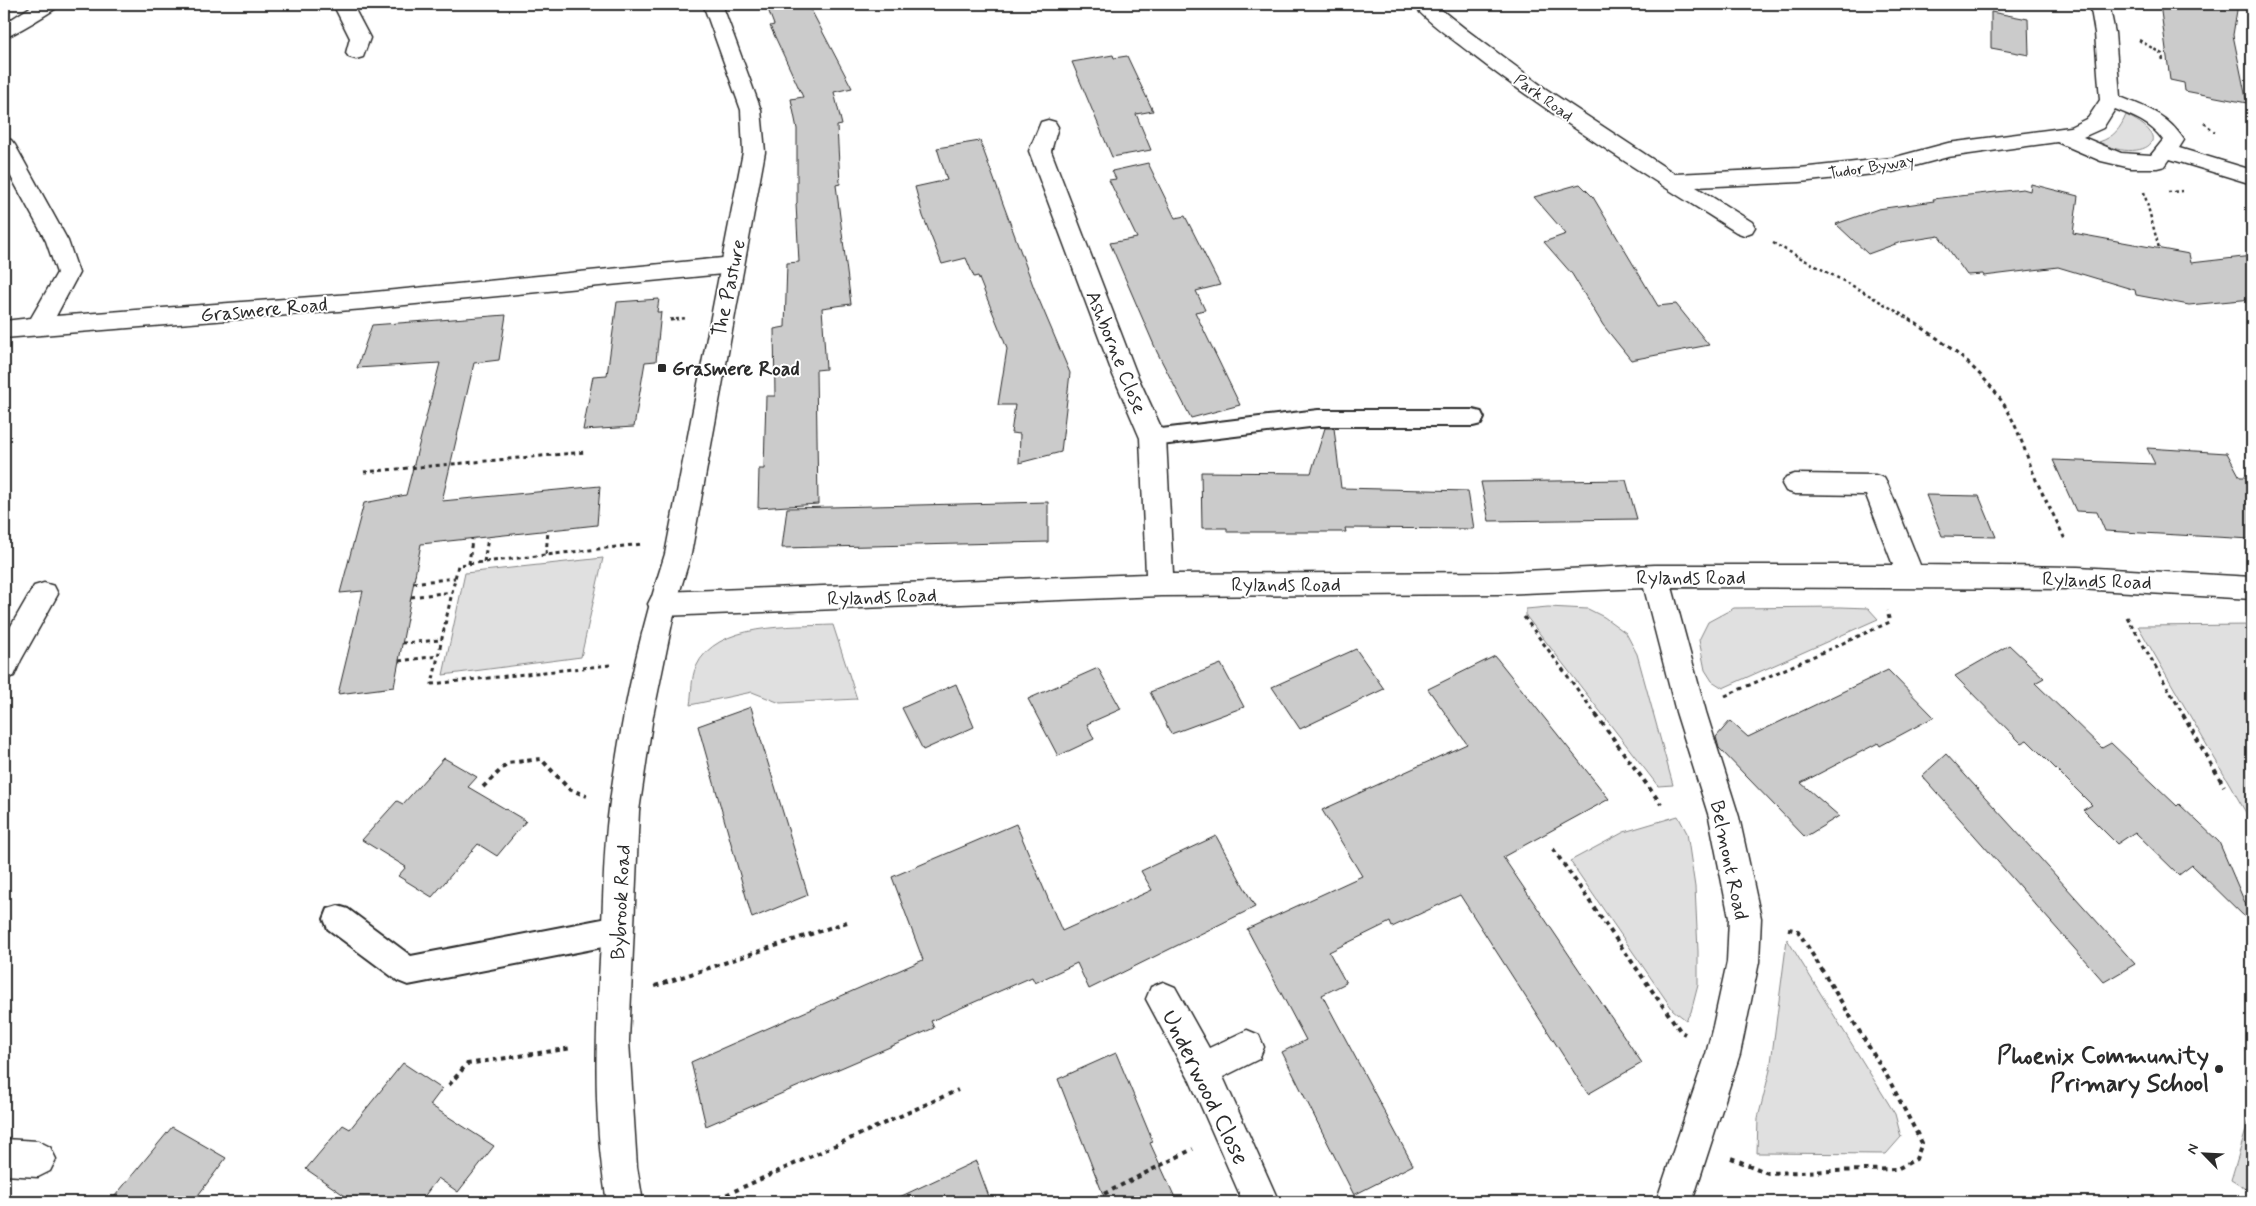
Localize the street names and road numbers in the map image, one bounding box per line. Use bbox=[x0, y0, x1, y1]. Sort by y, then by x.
street label: Park Road bbox=[1509, 70, 1577, 127]
street label: Tudor Byway bbox=[1827, 150, 1916, 185]
street label: The Pasture bbox=[706, 237, 753, 340]
street label: Ashborne Close bbox=[1079, 287, 1153, 418]
street label: Grasmere Road bbox=[199, 291, 329, 330]
street label: Rylands Road bbox=[1636, 565, 1746, 592]
street label: Rylands Road bbox=[2042, 566, 2152, 597]
street label: Rylands Road bbox=[1231, 572, 1341, 599]
street label: Rylands Road bbox=[827, 582, 937, 613]
street label: Belmont Road bbox=[1703, 798, 1754, 922]
street label: Bybrook Road bbox=[605, 844, 638, 960]
street label: Underwood Close bbox=[1154, 1005, 1256, 1170]

